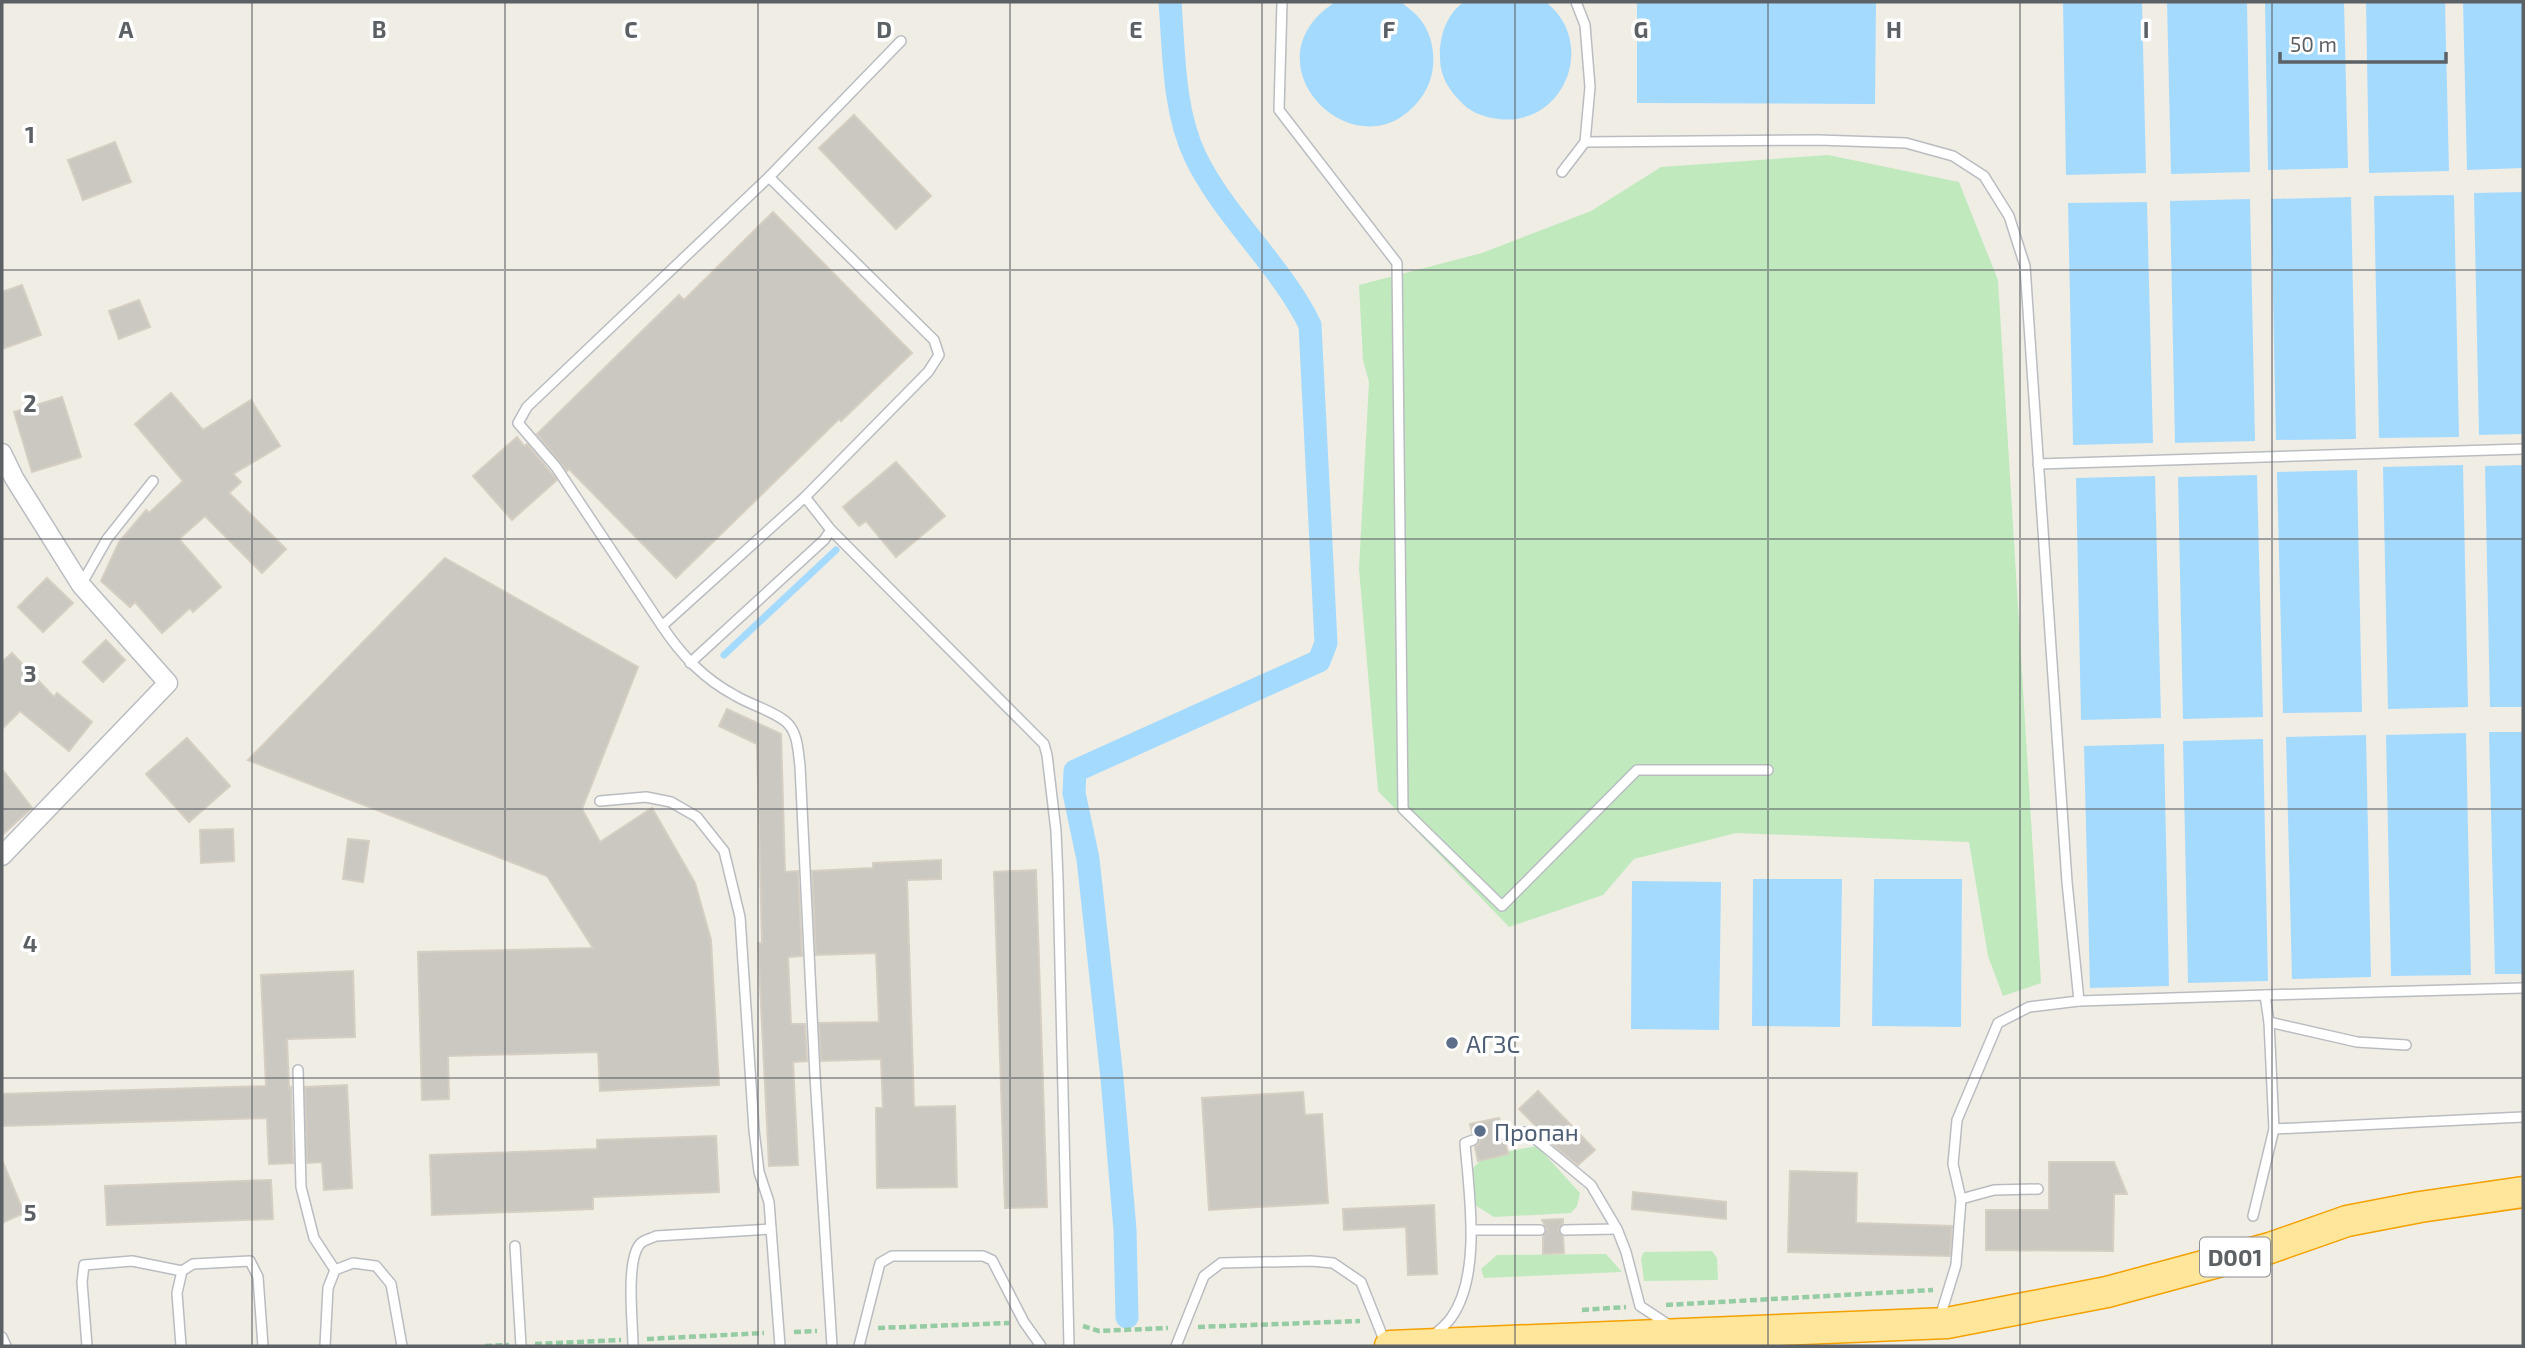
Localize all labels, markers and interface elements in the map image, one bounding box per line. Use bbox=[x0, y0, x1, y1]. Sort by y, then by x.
text: A bbox=[118, 15, 134, 43]
text: B bbox=[372, 15, 386, 43]
text: C bbox=[624, 15, 638, 43]
text: D bbox=[876, 15, 892, 43]
text: E bbox=[1129, 15, 1143, 43]
text: F bbox=[1383, 15, 1396, 43]
text: G bbox=[1634, 15, 1648, 43]
text: H bbox=[1886, 15, 1902, 43]
text: I bbox=[2143, 15, 2149, 43]
scale bar bbox=[2280, 21, 2446, 65]
text: 50 m bbox=[2290, 31, 2337, 56]
text: 1 bbox=[25, 120, 35, 148]
text: 2 bbox=[23, 389, 37, 417]
text: 3 bbox=[23, 659, 37, 687]
text: 4 bbox=[23, 929, 37, 957]
place label: АГЗС bbox=[1466, 1029, 1520, 1058]
marker: АГЗС bbox=[1444, 1035, 1460, 1051]
place label: Пропан bbox=[1494, 1117, 1579, 1146]
marker: Пропан bbox=[1472, 1123, 1488, 1139]
text: 5 bbox=[24, 1198, 36, 1226]
road number: D001 bbox=[2200, 1238, 2270, 1276]

